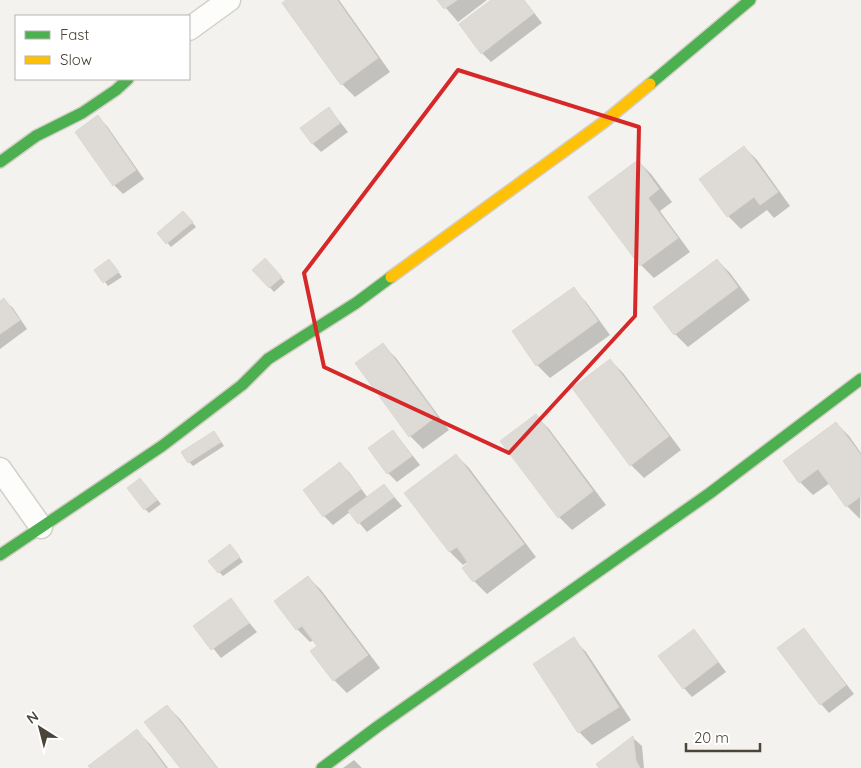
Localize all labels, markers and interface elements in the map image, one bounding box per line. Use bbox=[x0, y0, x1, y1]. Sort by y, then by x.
legend bbox=[15, 15, 190, 80]
text: Fast bbox=[60, 25, 89, 44]
text: Slow bbox=[60, 50, 92, 69]
north arrow bbox=[15, 703, 65, 753]
text: N bbox=[23, 707, 42, 728]
scale bar bbox=[686, 720, 760, 752]
text: 20 m bbox=[694, 728, 729, 747]

